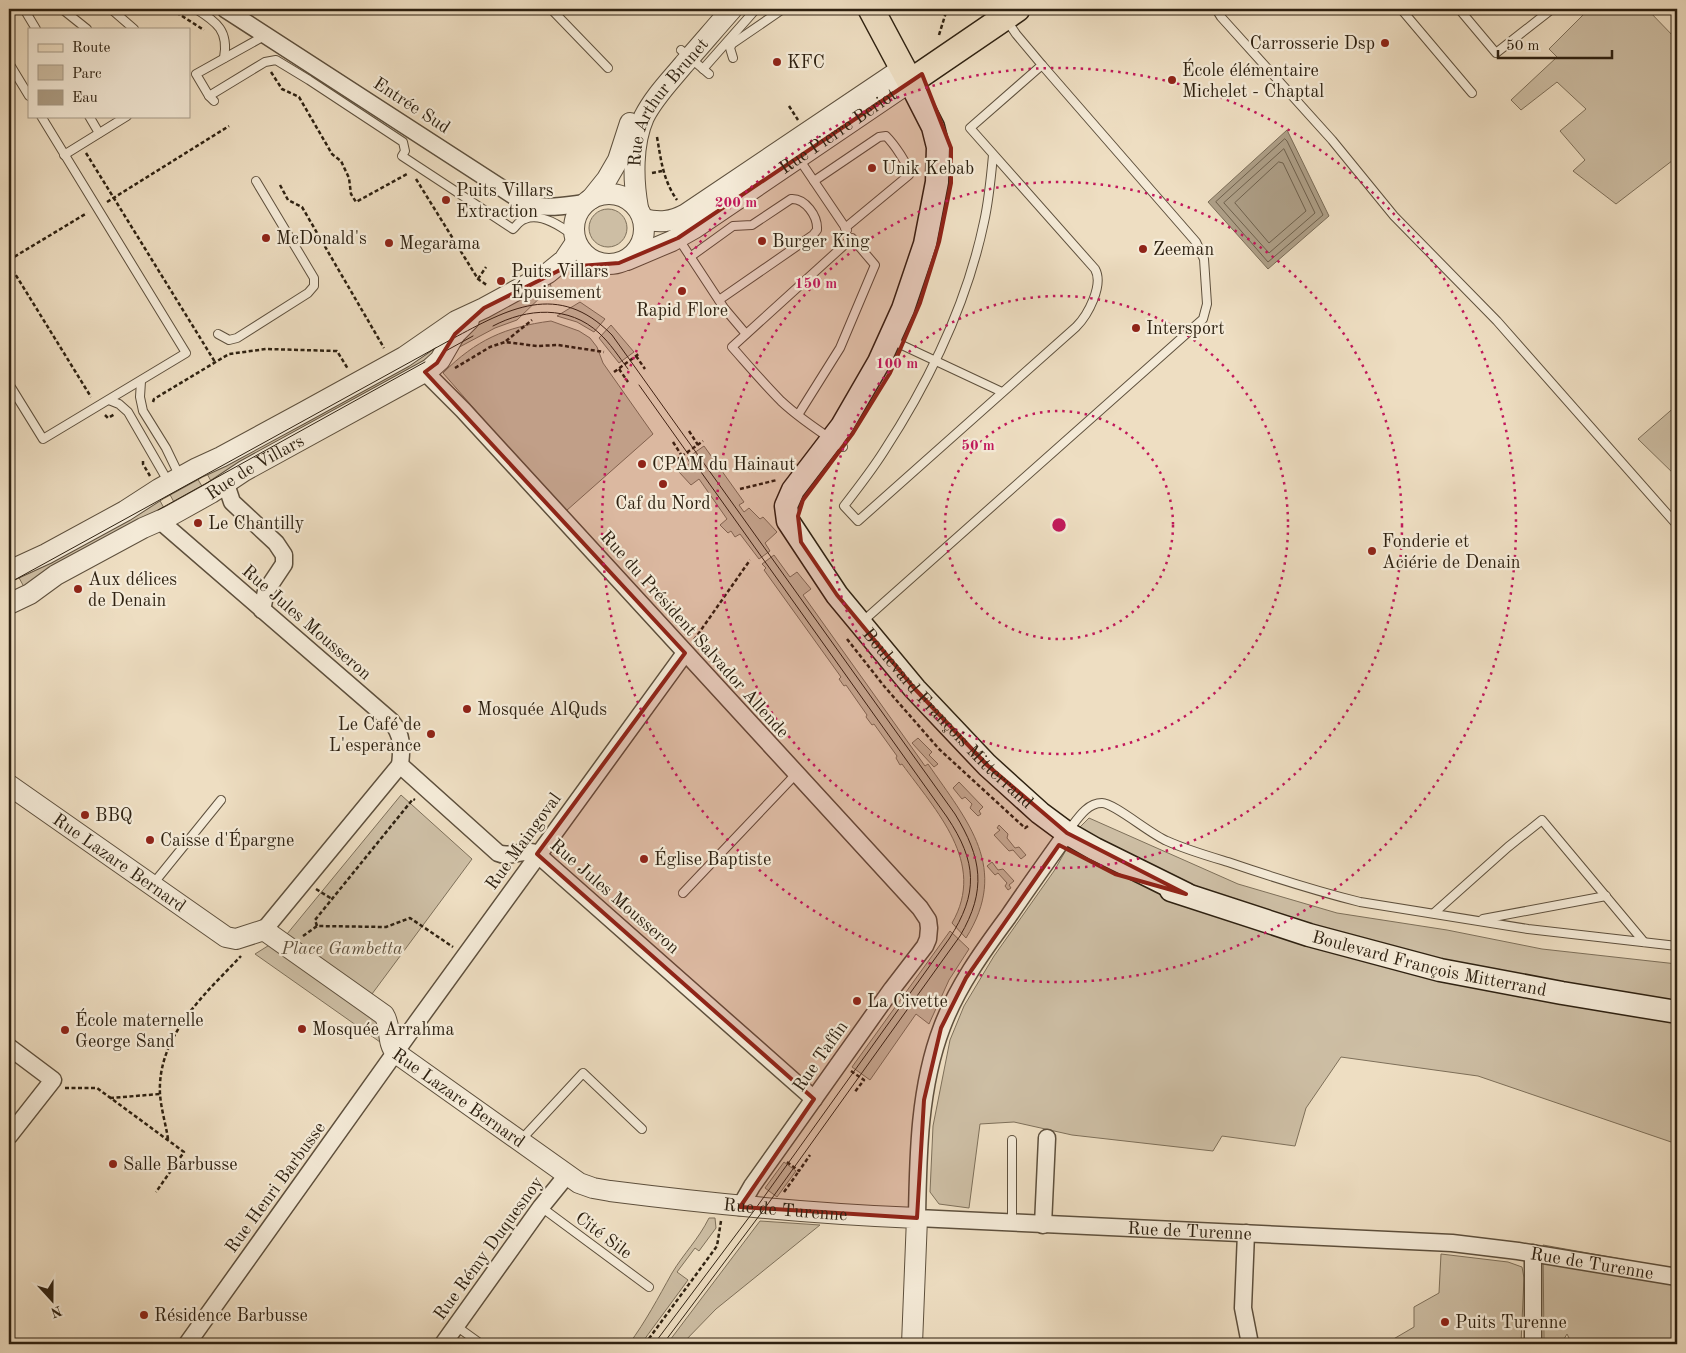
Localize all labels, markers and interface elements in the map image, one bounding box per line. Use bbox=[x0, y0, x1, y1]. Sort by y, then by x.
legend bbox=[28, 28, 190, 118]
scale bar bbox=[1498, 28, 1612, 60]
street label: Rue Arthur Brunet bbox=[626, 35, 712, 167]
place label: Carrosserie Dsp bbox=[1250, 35, 1375, 53]
marker: Carrosserie Dsp bbox=[1379, 37, 1391, 49]
text: 50 m bbox=[1506, 39, 1540, 54]
text: Route bbox=[72, 41, 110, 56]
place label: KFC bbox=[787, 54, 825, 72]
marker: KFC bbox=[771, 56, 783, 68]
place label: École élémentaire Michelet - Chaptal bbox=[1182, 58, 1324, 101]
text: Parc bbox=[72, 67, 102, 82]
street label: Entrée Sud bbox=[370, 74, 453, 137]
marker: École élémentaire Michelet - Chaptal bbox=[1166, 74, 1178, 86]
street label: Rue Pierre Beriot bbox=[776, 86, 900, 178]
text: Eau bbox=[72, 91, 98, 106]
place label: Unik Kebab bbox=[882, 160, 974, 178]
marker: Unik Kebab bbox=[866, 162, 878, 174]
place label: Puits Villars Extraction bbox=[456, 182, 554, 221]
marker: Puits Villars Extraction bbox=[440, 194, 452, 206]
text: 200 m bbox=[715, 196, 757, 211]
place label: McDonald's bbox=[276, 230, 367, 248]
marker: McDonald's bbox=[260, 232, 272, 244]
place label: Burger King bbox=[772, 233, 870, 251]
place label: Megarama bbox=[399, 235, 481, 253]
marker: Burger King bbox=[756, 235, 768, 247]
marker: Megarama bbox=[383, 237, 395, 249]
place label: Zeeman bbox=[1153, 241, 1214, 259]
marker: Zeeman bbox=[1137, 243, 1149, 255]
place label: Puits Villars Épuisement bbox=[511, 263, 609, 302]
marker: Puits Villars Épuisement bbox=[495, 275, 507, 287]
text: 150 m bbox=[795, 277, 837, 292]
marker: Rapid Flore bbox=[676, 285, 688, 297]
place label: Rapid Flore bbox=[636, 302, 728, 320]
place label: Intersport bbox=[1146, 320, 1225, 338]
marker: Intersport bbox=[1130, 322, 1142, 334]
text: 100 m bbox=[876, 357, 918, 372]
street label: Rue de Villars bbox=[203, 432, 307, 504]
text: 50 m bbox=[961, 439, 995, 454]
place label: CPAM du Hainaut bbox=[652, 456, 795, 474]
marker: CPAM du Hainaut bbox=[636, 458, 648, 470]
marker: Caf du Nord bbox=[657, 478, 669, 490]
place label: Caf du Nord bbox=[615, 495, 711, 513]
place label: Le Chantilly bbox=[208, 515, 305, 533]
centre of rings bbox=[1050, 516, 1068, 534]
marker: Le Chantilly bbox=[192, 517, 204, 529]
street label: Rue du Président Salvador Allende bbox=[597, 528, 792, 742]
place label: Fonderie et Aciérie de Denain bbox=[1382, 533, 1521, 572]
marker: Fonderie et Aciérie de Denain bbox=[1366, 545, 1378, 557]
street label: Rue Jules Mousseron bbox=[238, 562, 375, 684]
place label: Aux délices de Denain bbox=[88, 571, 177, 610]
marker: Aux délices de Denain bbox=[72, 583, 84, 595]
street label: Boulevard François Mitterrand bbox=[859, 625, 1036, 812]
place label: Mosquée AlQuds bbox=[477, 701, 607, 719]
marker: Mosquée AlQuds bbox=[461, 703, 473, 715]
place label: Le Café de L'esperance bbox=[329, 716, 421, 755]
marker: Le Café de L'esperance bbox=[425, 728, 437, 740]
street label: Rue Maingoval bbox=[483, 790, 565, 893]
place label: BBQ bbox=[95, 807, 132, 825]
marker: BBQ bbox=[79, 809, 91, 821]
street label: Rue Lazare Bernard bbox=[49, 811, 189, 916]
place label: Caisse d'Épargne bbox=[160, 828, 294, 850]
marker: Caisse d'Épargne bbox=[144, 834, 156, 846]
street label: Rue Jules Mousseron bbox=[546, 836, 683, 958]
place label: Église Baptiste bbox=[654, 847, 771, 869]
marker: Église Baptiste bbox=[638, 853, 650, 865]
street label: Boulevard François Mitterrand bbox=[1310, 928, 1548, 1000]
park label: Place Gambetta bbox=[280, 940, 403, 958]
place label: La Civette bbox=[867, 993, 948, 1011]
marker: La Civette bbox=[851, 995, 863, 1007]
place label: École maternelle George Sand bbox=[75, 1008, 204, 1051]
street label: Rue Taffin bbox=[790, 1018, 852, 1095]
place label: Mosquée Arrahma bbox=[312, 1021, 455, 1039]
marker: Mosquée Arrahma bbox=[296, 1023, 308, 1035]
marker: École maternelle George Sand bbox=[59, 1024, 71, 1036]
street label: Rue Lazare Bernard bbox=[389, 1045, 528, 1151]
street label: Rue Henri Barbusse bbox=[222, 1119, 329, 1256]
place label: Salle Barbusse bbox=[123, 1156, 238, 1174]
marker: Salle Barbusse bbox=[107, 1158, 119, 1170]
street label: Rue Rémy Duquesnoy bbox=[431, 1173, 547, 1324]
street label: Rue de Turenne bbox=[722, 1196, 848, 1224]
street label: Cité Sile bbox=[572, 1209, 635, 1263]
street label: Rue de Turenne bbox=[1127, 1220, 1252, 1244]
street label: Rue de Turenne bbox=[1529, 1245, 1655, 1283]
north arrow bbox=[28, 1276, 78, 1326]
text: N bbox=[49, 1303, 64, 1320]
place label: Résidence Barbusse bbox=[154, 1307, 308, 1325]
marker: Résidence Barbusse bbox=[138, 1309, 150, 1321]
place label: Puits Turenne bbox=[1455, 1314, 1567, 1332]
marker: Puits Turenne bbox=[1439, 1316, 1451, 1328]

